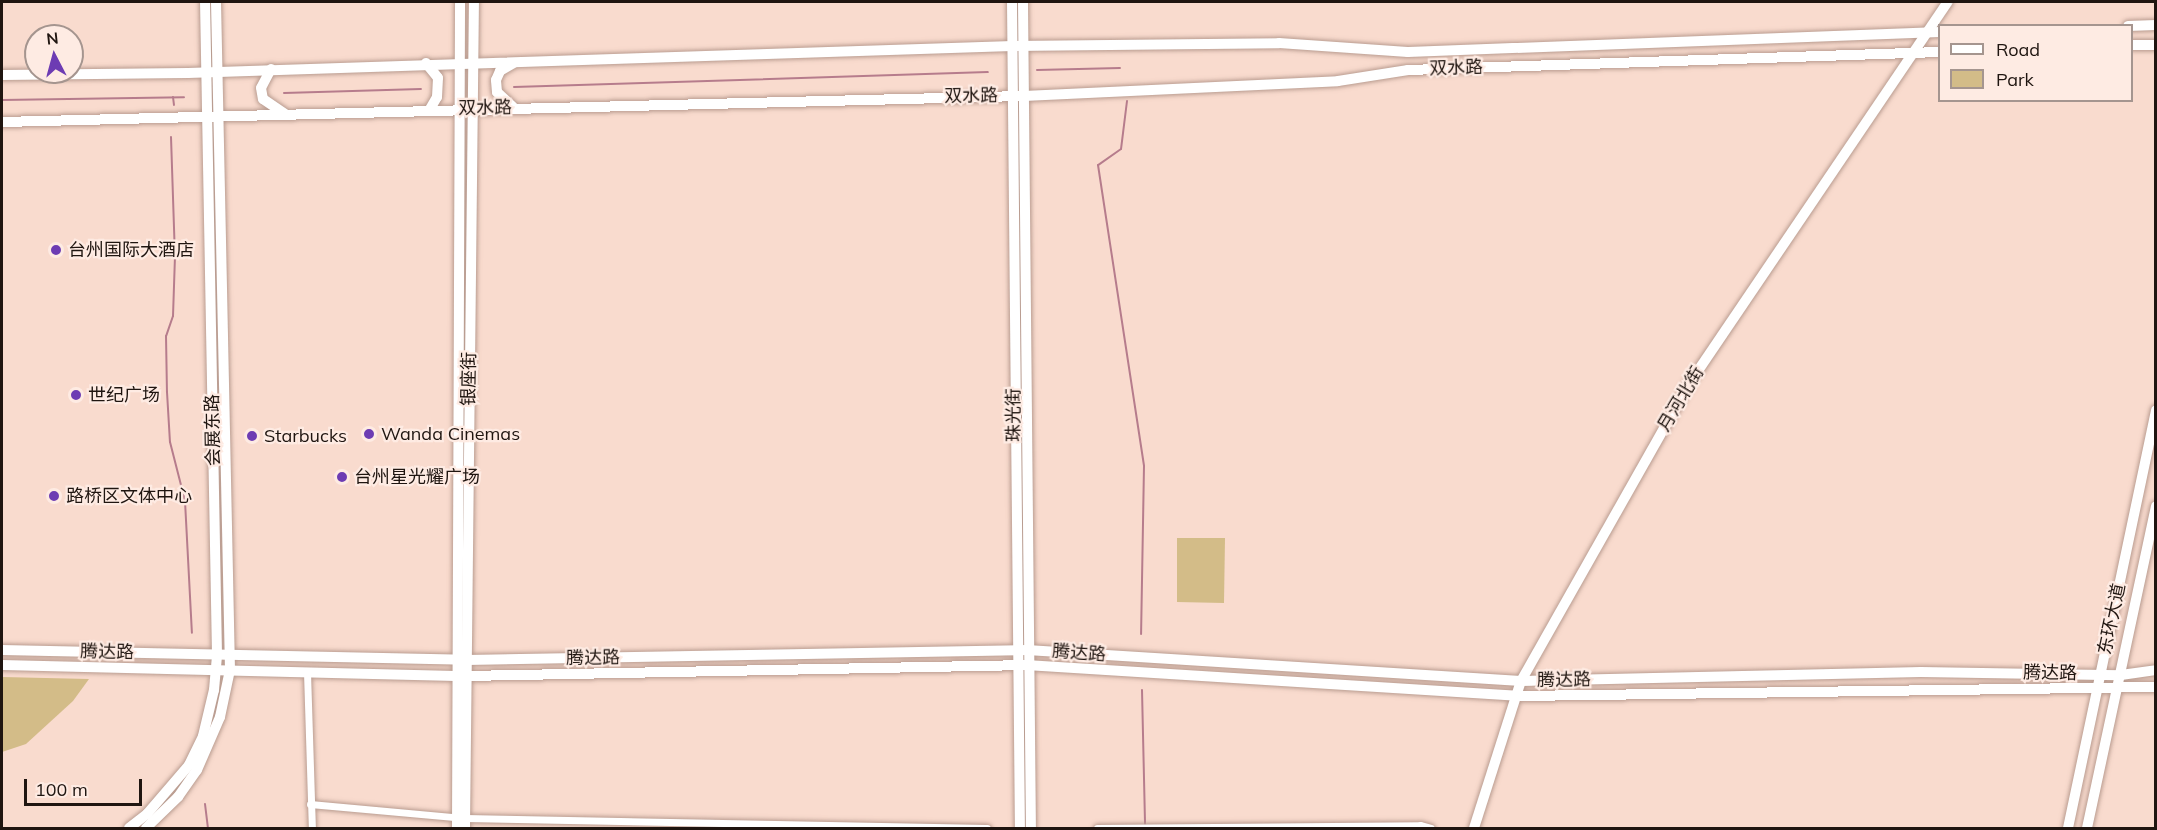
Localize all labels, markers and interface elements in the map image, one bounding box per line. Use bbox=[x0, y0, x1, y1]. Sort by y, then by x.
north arrow bbox=[24, 24, 84, 84]
legend bbox=[1938, 24, 2133, 102]
text: N bbox=[45, 28, 59, 49]
text: Road bbox=[1996, 38, 2040, 61]
street label: 双水路 bbox=[1429, 56, 1483, 80]
text: Park bbox=[1996, 68, 2034, 91]
street label: 双水路 bbox=[944, 85, 998, 107]
street label: 双水路 bbox=[458, 97, 512, 119]
place label: 台州国际大酒店 bbox=[68, 239, 194, 261]
marker: 台州国际大酒店 bbox=[49, 243, 63, 257]
street label: 银座街 bbox=[458, 352, 480, 406]
street label: 月河北街 bbox=[1653, 363, 1709, 435]
place label: 世纪广场 bbox=[88, 384, 160, 406]
marker: 世纪广场 bbox=[69, 388, 83, 402]
street label: 珠光街 bbox=[1003, 388, 1025, 442]
street label: 会展东路 bbox=[202, 394, 224, 466]
place label: Wanda Cinemas bbox=[381, 423, 520, 445]
place label: Starbucks bbox=[264, 425, 347, 447]
marker: Wanda Cinemas bbox=[362, 427, 376, 441]
marker: Starbucks bbox=[245, 429, 259, 443]
place label: 台州星光耀广场 bbox=[354, 466, 480, 488]
marker: 台州星光耀广场 bbox=[335, 470, 349, 484]
place label: 路桥区文体中心 bbox=[66, 485, 192, 507]
marker: 路桥区文体中心 bbox=[47, 489, 61, 503]
street label: 东环大道 bbox=[2094, 582, 2130, 656]
street label: 腾达路 bbox=[1051, 640, 1107, 666]
street label: 腾达路 bbox=[80, 641, 134, 663]
street label: 腾达路 bbox=[566, 647, 620, 669]
street label: 腾达路 bbox=[2023, 662, 2077, 684]
street label: 腾达路 bbox=[1537, 669, 1591, 691]
scale bar bbox=[27, 767, 146, 805]
text: 100 m bbox=[35, 778, 88, 801]

